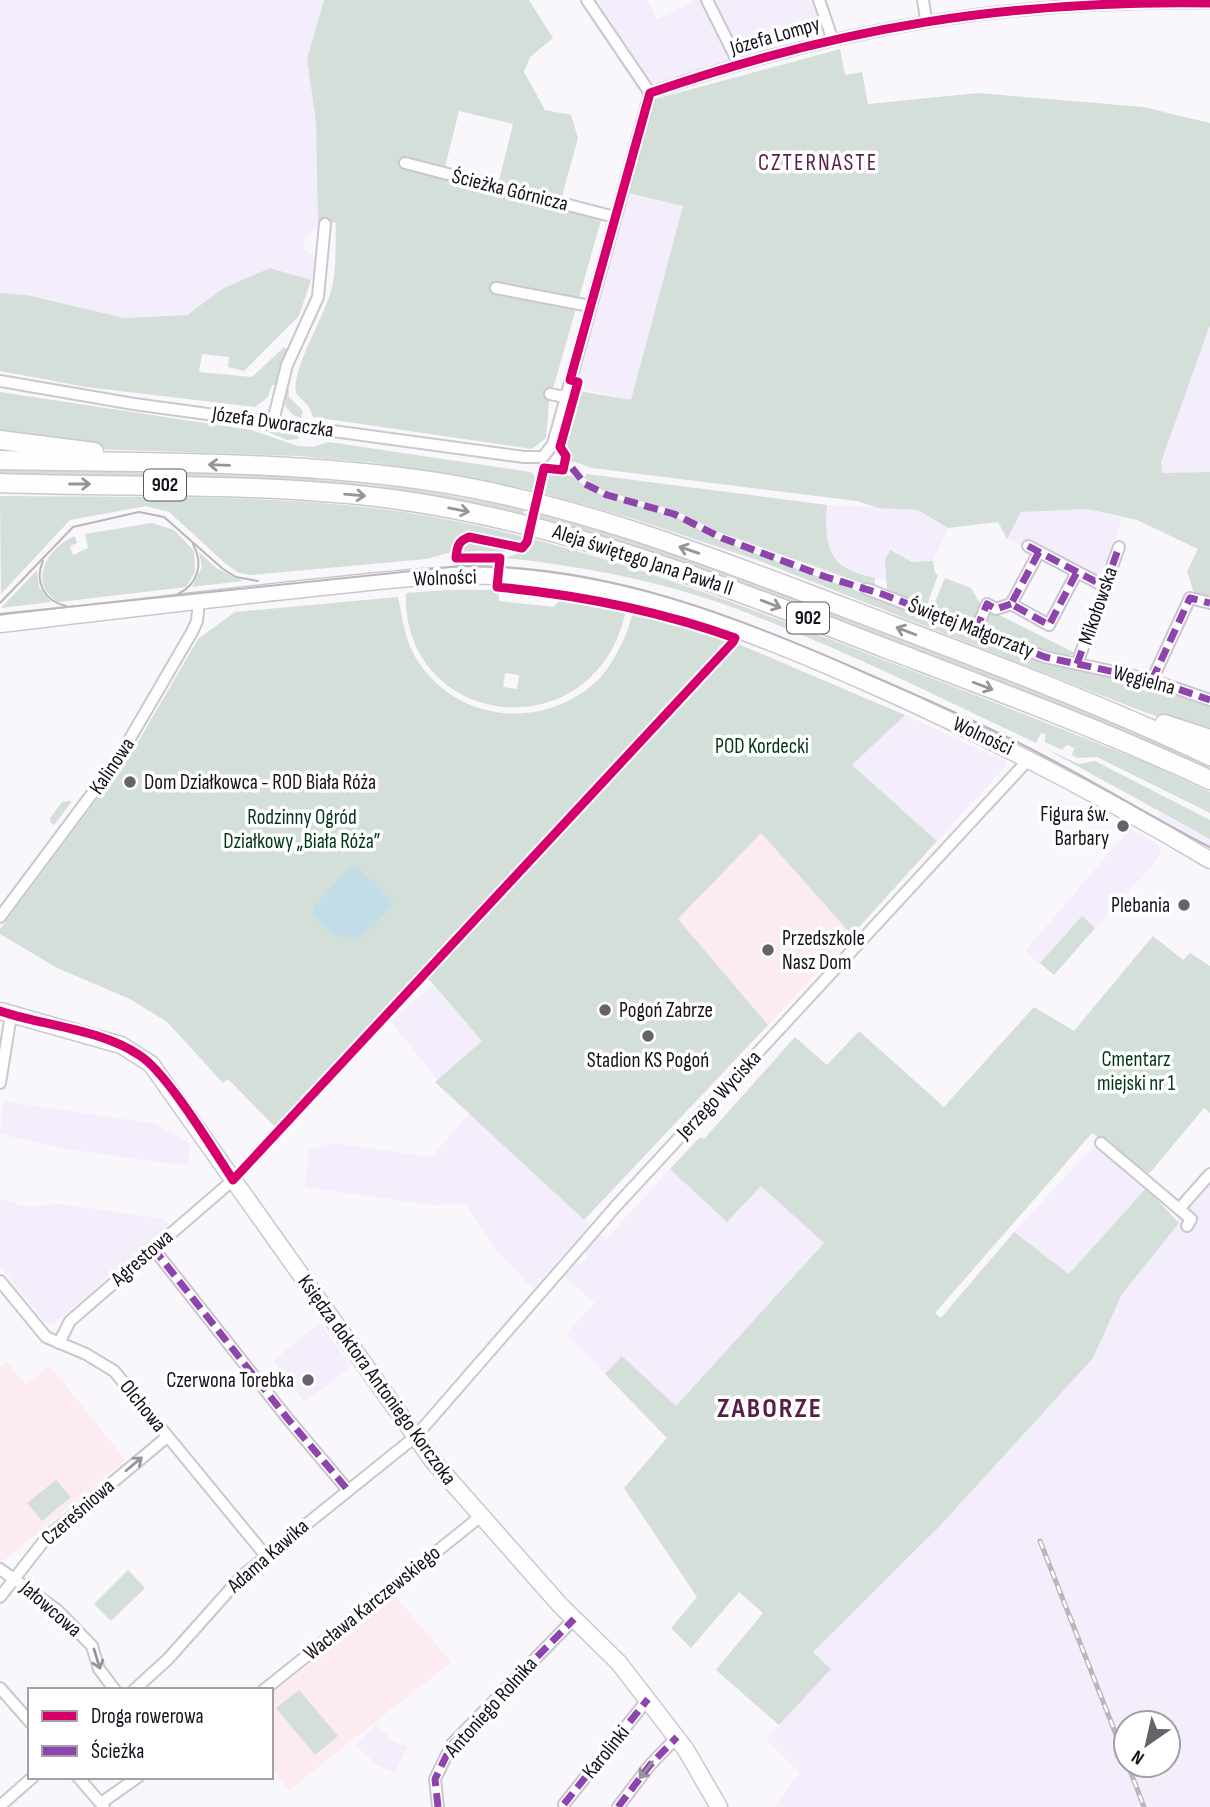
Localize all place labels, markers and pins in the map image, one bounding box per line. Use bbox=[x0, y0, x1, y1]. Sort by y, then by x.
place label: Dom Działkowca - ROD Biała Róża bbox=[144, 770, 376, 795]
marker: Dom Działkowca - ROD Biała Róża bbox=[122, 774, 138, 790]
place label: Figura św. Barbary bbox=[1040, 802, 1109, 851]
marker: Figura św. Barbary bbox=[1115, 818, 1131, 834]
place label: Plebania bbox=[1111, 893, 1170, 918]
marker: Plebania bbox=[1176, 897, 1192, 913]
place label: Przedszkole Nasz Dom bbox=[782, 926, 865, 975]
marker: Przedszkole Nasz Dom bbox=[760, 942, 776, 958]
place label: Pogoń Zabrze bbox=[619, 998, 713, 1023]
marker: Pogoń Zabrze bbox=[597, 1002, 613, 1018]
marker: Stadion KS Pogoń bbox=[640, 1028, 656, 1044]
place label: Stadion KS Pogoń bbox=[587, 1048, 709, 1073]
place label: Czerwona Torebka bbox=[166, 1368, 294, 1393]
marker: Czerwona Torebka bbox=[300, 1372, 316, 1388]

